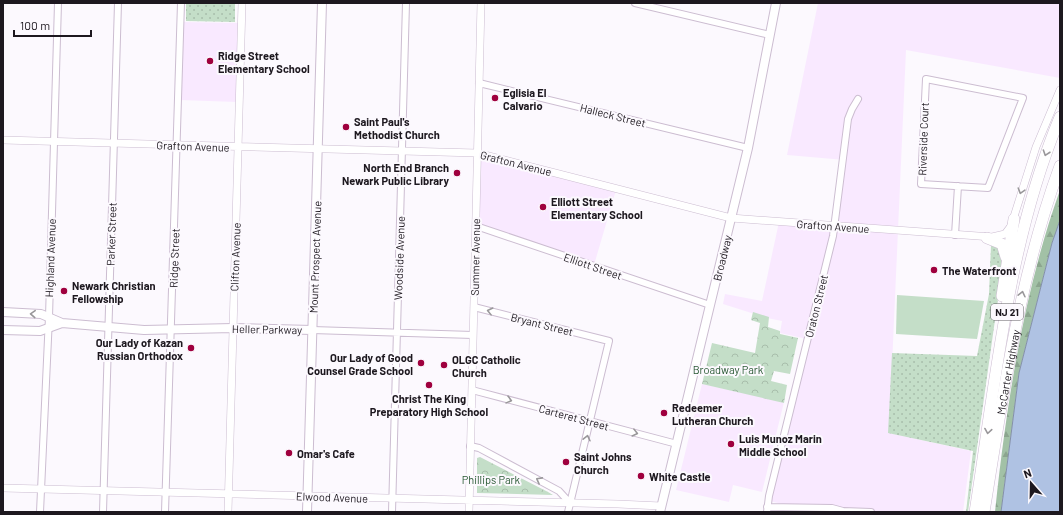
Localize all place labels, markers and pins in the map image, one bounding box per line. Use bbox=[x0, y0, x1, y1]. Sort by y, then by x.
place label: Ridge Street Elementary School bbox=[218, 49, 310, 75]
marker: Ridge Street Elementary School bbox=[205, 56, 215, 66]
place label: Eglisia El Calvario bbox=[503, 86, 547, 112]
marker: Eglisia El Calvario bbox=[490, 93, 500, 103]
place label: Saint Paul's Methodist Church bbox=[354, 115, 440, 141]
marker: Saint Paul's Methodist Church bbox=[341, 122, 351, 132]
place label: North End Branch Newark Public Library bbox=[342, 161, 449, 187]
marker: North End Branch Newark Public Library bbox=[452, 168, 462, 178]
place label: Elliott Street Elementary School bbox=[551, 195, 643, 221]
marker: Elliott Street Elementary School bbox=[538, 202, 548, 212]
place label: The Waterfront bbox=[942, 264, 1016, 277]
marker: The Waterfront bbox=[929, 265, 939, 275]
place label: Newark Christian Fellowship bbox=[72, 279, 155, 305]
marker: Newark Christian Fellowship bbox=[59, 286, 69, 296]
place label: Our Lady of Kazan Russian Orthodox bbox=[96, 336, 183, 362]
marker: Our Lady of Kazan Russian Orthodox bbox=[186, 343, 196, 353]
place label: Our Lady of Good Counsel Grade School bbox=[307, 351, 413, 377]
place label: OLGC Catholic Church bbox=[452, 353, 521, 379]
marker: Our Lady of Good Counsel Grade School bbox=[416, 358, 426, 368]
marker: OLGC Catholic Church bbox=[439, 360, 449, 370]
marker: Christ The King Preparatory High School bbox=[424, 380, 434, 390]
place label: Christ The King Preparatory High School bbox=[370, 392, 488, 418]
place label: Redeemer Lutheran Church bbox=[672, 401, 753, 427]
marker: Redeemer Lutheran Church bbox=[659, 408, 669, 418]
place label: Luis Munoz Marin Middle School bbox=[739, 432, 822, 458]
marker: Luis Munoz Marin Middle School bbox=[726, 439, 736, 449]
place label: Omar's Cafe bbox=[297, 447, 355, 460]
marker: Omar's Cafe bbox=[284, 448, 294, 458]
place label: Saint Johns Church bbox=[574, 450, 632, 476]
marker: Saint Johns Church bbox=[561, 457, 571, 467]
place label: White Castle bbox=[649, 470, 711, 483]
marker: White Castle bbox=[636, 471, 646, 481]

